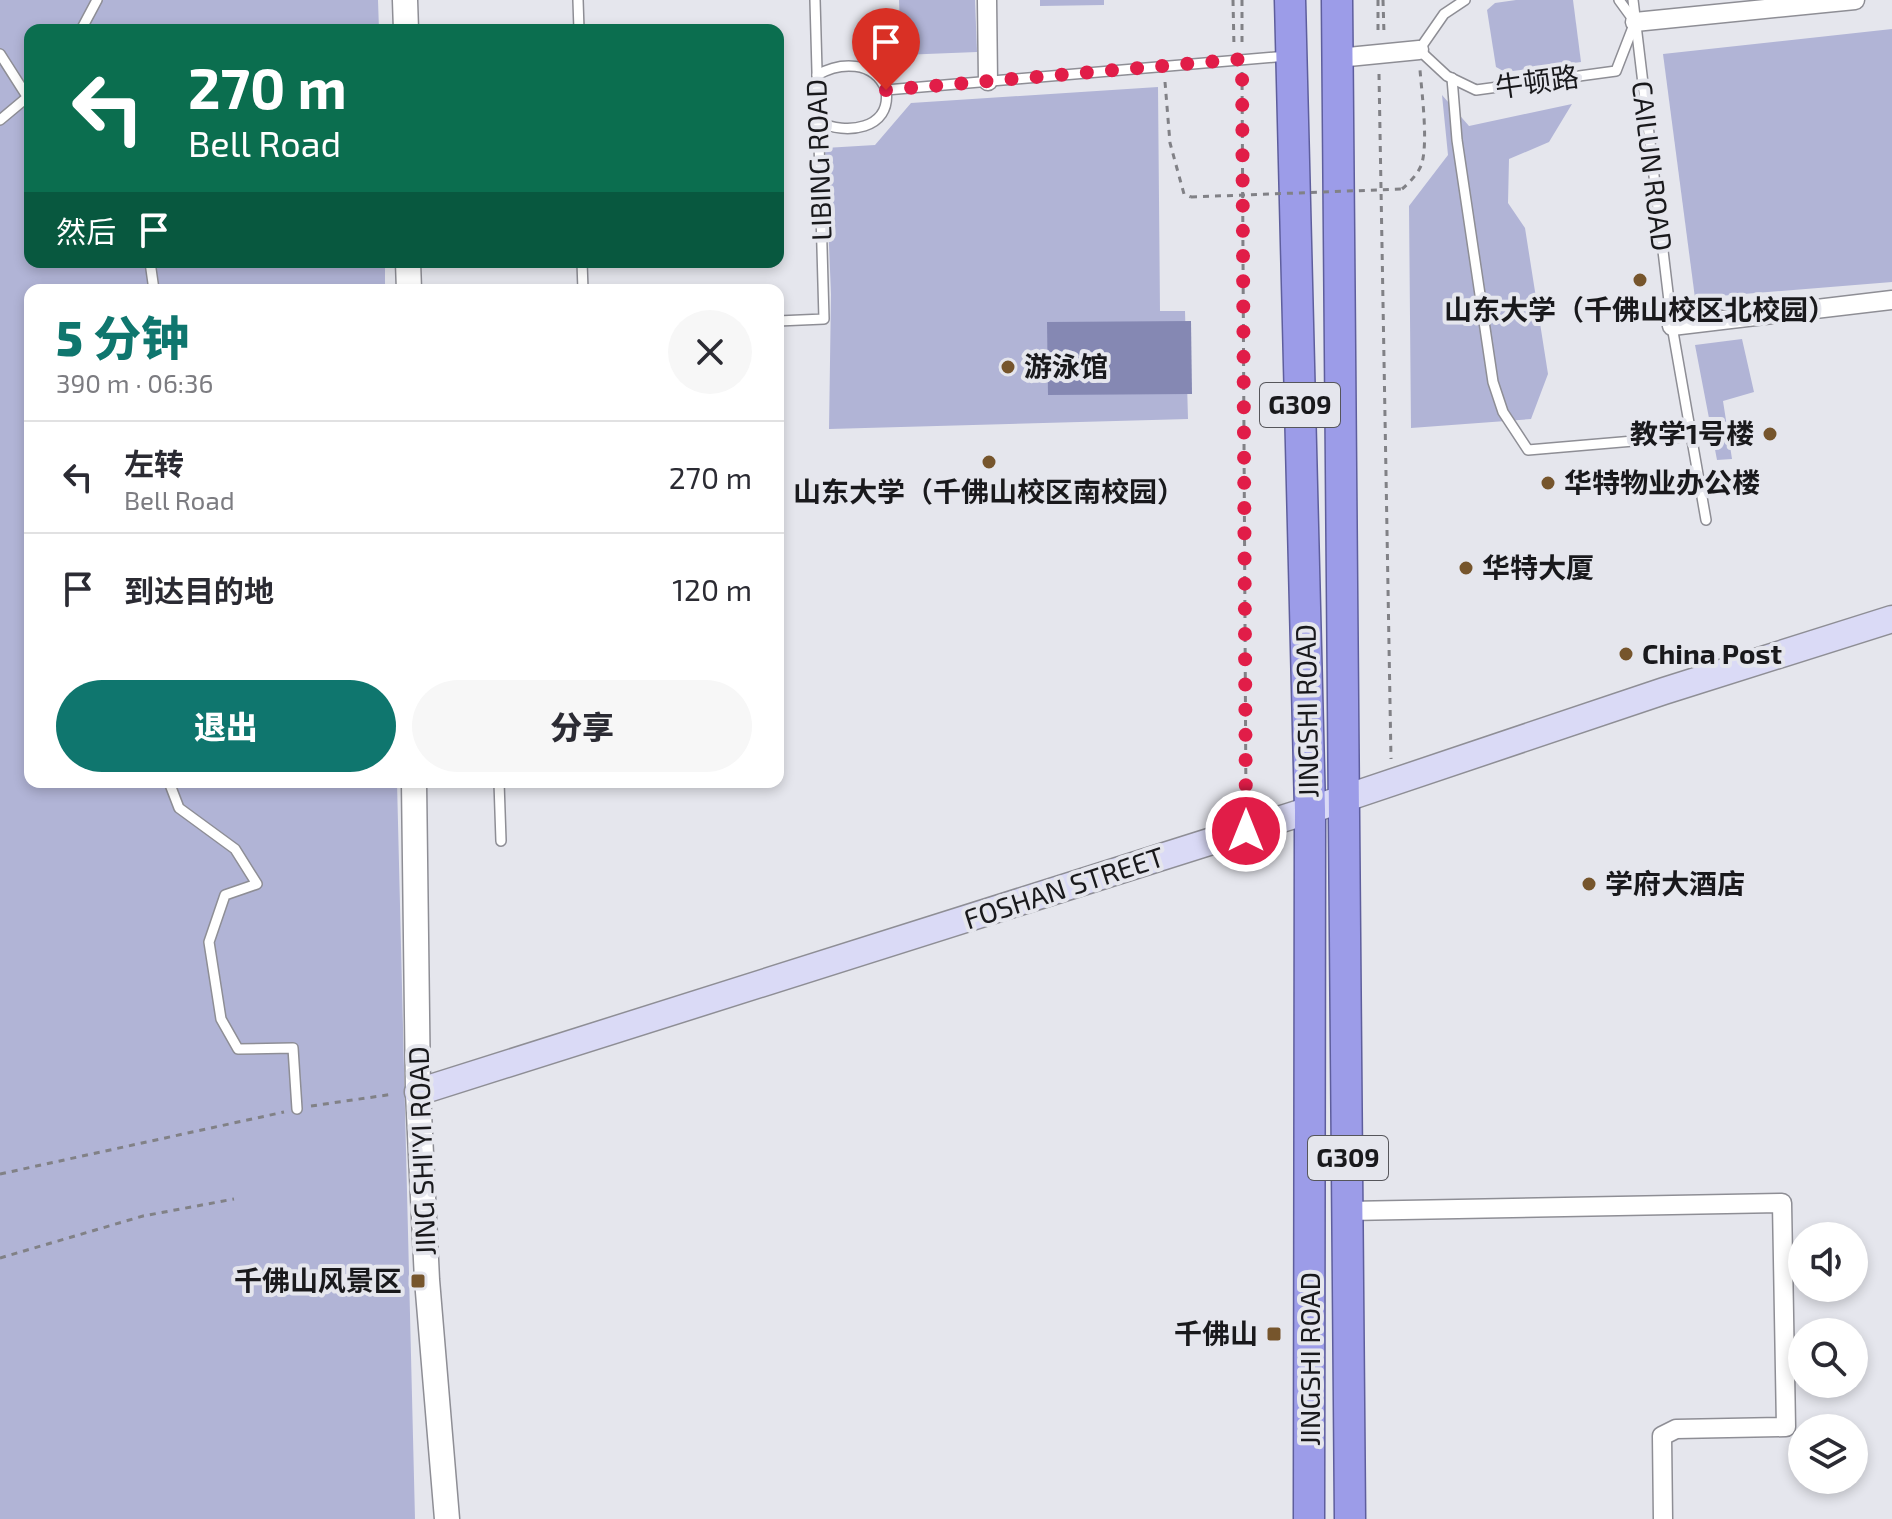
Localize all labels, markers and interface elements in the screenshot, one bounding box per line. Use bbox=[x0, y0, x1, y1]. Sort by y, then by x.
pin bbox=[852, 8, 920, 90]
icon: arrive bbox=[864, 20, 908, 64]
text: 270 m bbox=[188, 53, 347, 120]
icon: left bbox=[56, 56, 160, 160]
street label: 牛顿路 bbox=[1493, 58, 1581, 104]
street label: LIBING ROAD bbox=[798, 79, 838, 242]
street label: CAILUN ROAD bbox=[1626, 79, 1680, 253]
text: Bell Road bbox=[188, 121, 341, 164]
icon: arrive bbox=[132, 208, 176, 252]
text: 然后 bbox=[56, 213, 116, 249]
marker: 山东大学（千佛山校区北校园） bbox=[1631, 271, 1649, 289]
place label: 山东大学（千佛山校区北校园） bbox=[1444, 292, 1836, 326]
text: 5 分钟 bbox=[56, 308, 189, 366]
button: close bbox=[668, 310, 752, 394]
place label: 游泳馆 bbox=[1024, 349, 1108, 383]
marker: 游泳馆 bbox=[999, 358, 1017, 376]
text: 390 m · 06:36 bbox=[56, 367, 213, 398]
road number: G309 bbox=[1260, 383, 1340, 427]
place label: 教学1号楼 bbox=[1630, 416, 1754, 450]
marker: 教学1号楼 bbox=[1761, 425, 1779, 443]
text: 左转 bbox=[124, 445, 184, 481]
marker: 山东大学（千佛山校区南校园） bbox=[980, 453, 998, 471]
icon: left bbox=[56, 455, 100, 499]
text: 270 m bbox=[669, 459, 752, 495]
place label: 华特物业办公楼 bbox=[1564, 465, 1760, 499]
place label: 山东大学（千佛山校区南校园） bbox=[793, 474, 1185, 508]
marker: 华特物业办公楼 bbox=[1539, 474, 1557, 492]
text: Bell Road bbox=[124, 484, 235, 515]
place label: 华特大厦 bbox=[1482, 550, 1594, 584]
marker: 华特大厦 bbox=[1457, 559, 1475, 577]
icon: arrive bbox=[56, 567, 100, 611]
text: 120 m bbox=[672, 571, 752, 607]
text: 到达目的地 bbox=[124, 572, 274, 608]
street label: JINGSHI ROAD bbox=[1287, 624, 1325, 798]
place label: China Post bbox=[1642, 636, 1782, 670]
marker: China Post bbox=[1617, 645, 1635, 663]
button: 退出 bbox=[56, 680, 396, 772]
button: 分享 bbox=[412, 680, 752, 772]
position arrow bbox=[1204, 789, 1288, 873]
street label: FOSHAN STREET bbox=[959, 839, 1168, 935]
place label: 学府大酒店 bbox=[1605, 866, 1745, 900]
marker: 学府大酒店 bbox=[1580, 875, 1598, 893]
street label: JING SHI'YI ROAD bbox=[400, 1046, 442, 1256]
road number: G309 bbox=[1308, 1136, 1388, 1180]
map controls bbox=[1788, 1222, 1868, 1494]
button: sound bbox=[1788, 1222, 1868, 1302]
place label: 千佛山风景区 bbox=[234, 1263, 402, 1297]
marker: 千佛山风景区 bbox=[409, 1272, 427, 1290]
street label: JINGSHI ROAD bbox=[1292, 1272, 1326, 1446]
place label: 千佛山 bbox=[1174, 1316, 1258, 1350]
button: search bbox=[1788, 1318, 1868, 1398]
marker: 千佛山 bbox=[1265, 1325, 1283, 1343]
button: layers bbox=[1788, 1414, 1868, 1494]

